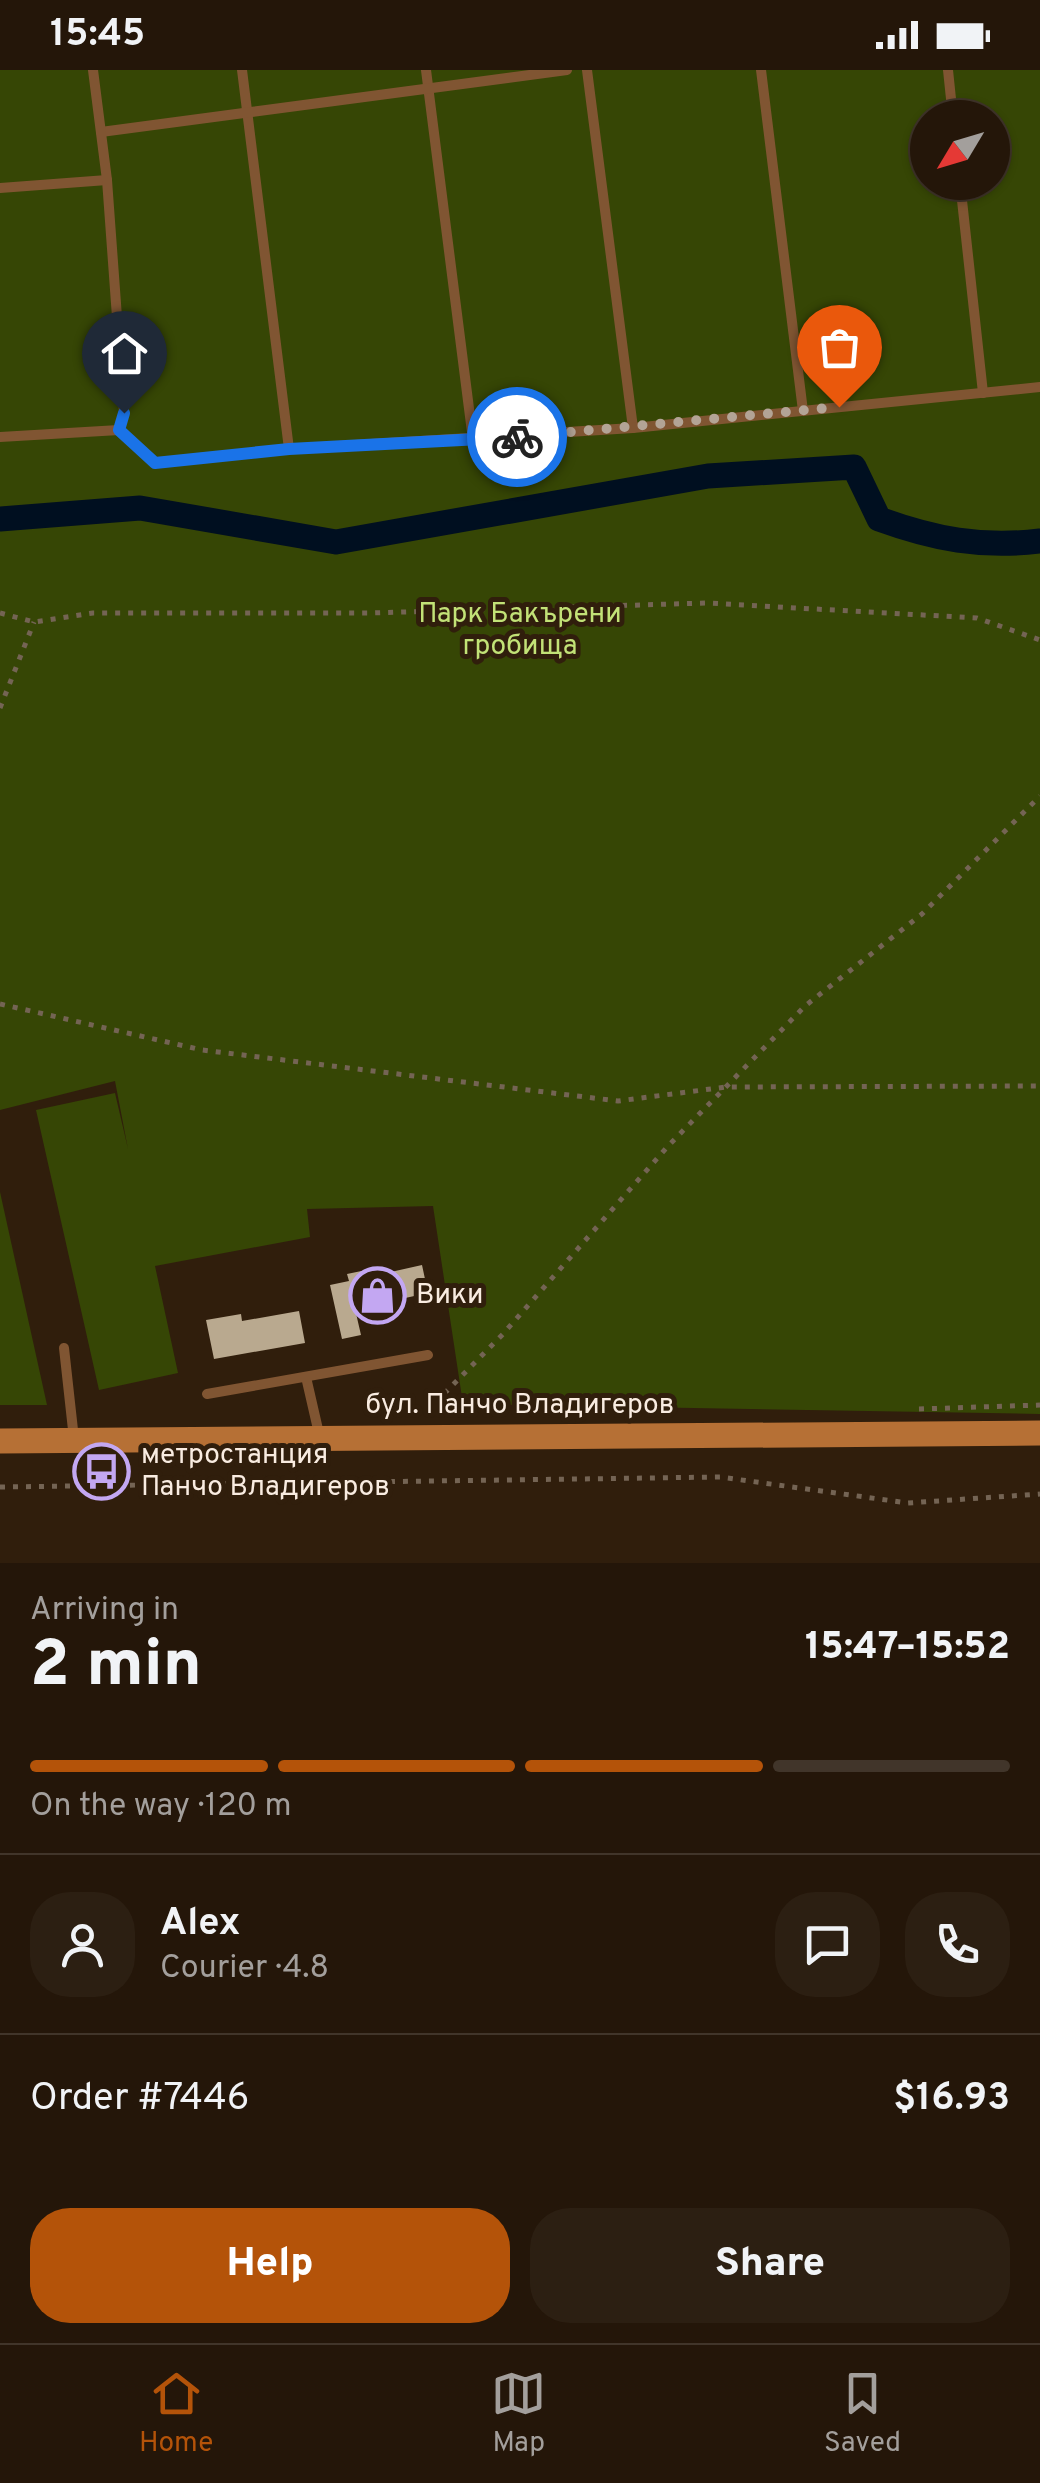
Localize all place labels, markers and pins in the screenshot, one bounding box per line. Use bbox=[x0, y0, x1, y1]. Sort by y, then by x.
pin bbox=[797, 305, 882, 408]
pin bbox=[82, 311, 167, 414]
shop icon: Вики bbox=[347, 1266, 407, 1326]
place label: Вики bbox=[416, 1278, 484, 1314]
place label: метростанция Панчо Владигеров bbox=[141, 1438, 390, 1506]
bus stop icon: метростанция Панчо Владигеров bbox=[72, 1442, 132, 1502]

